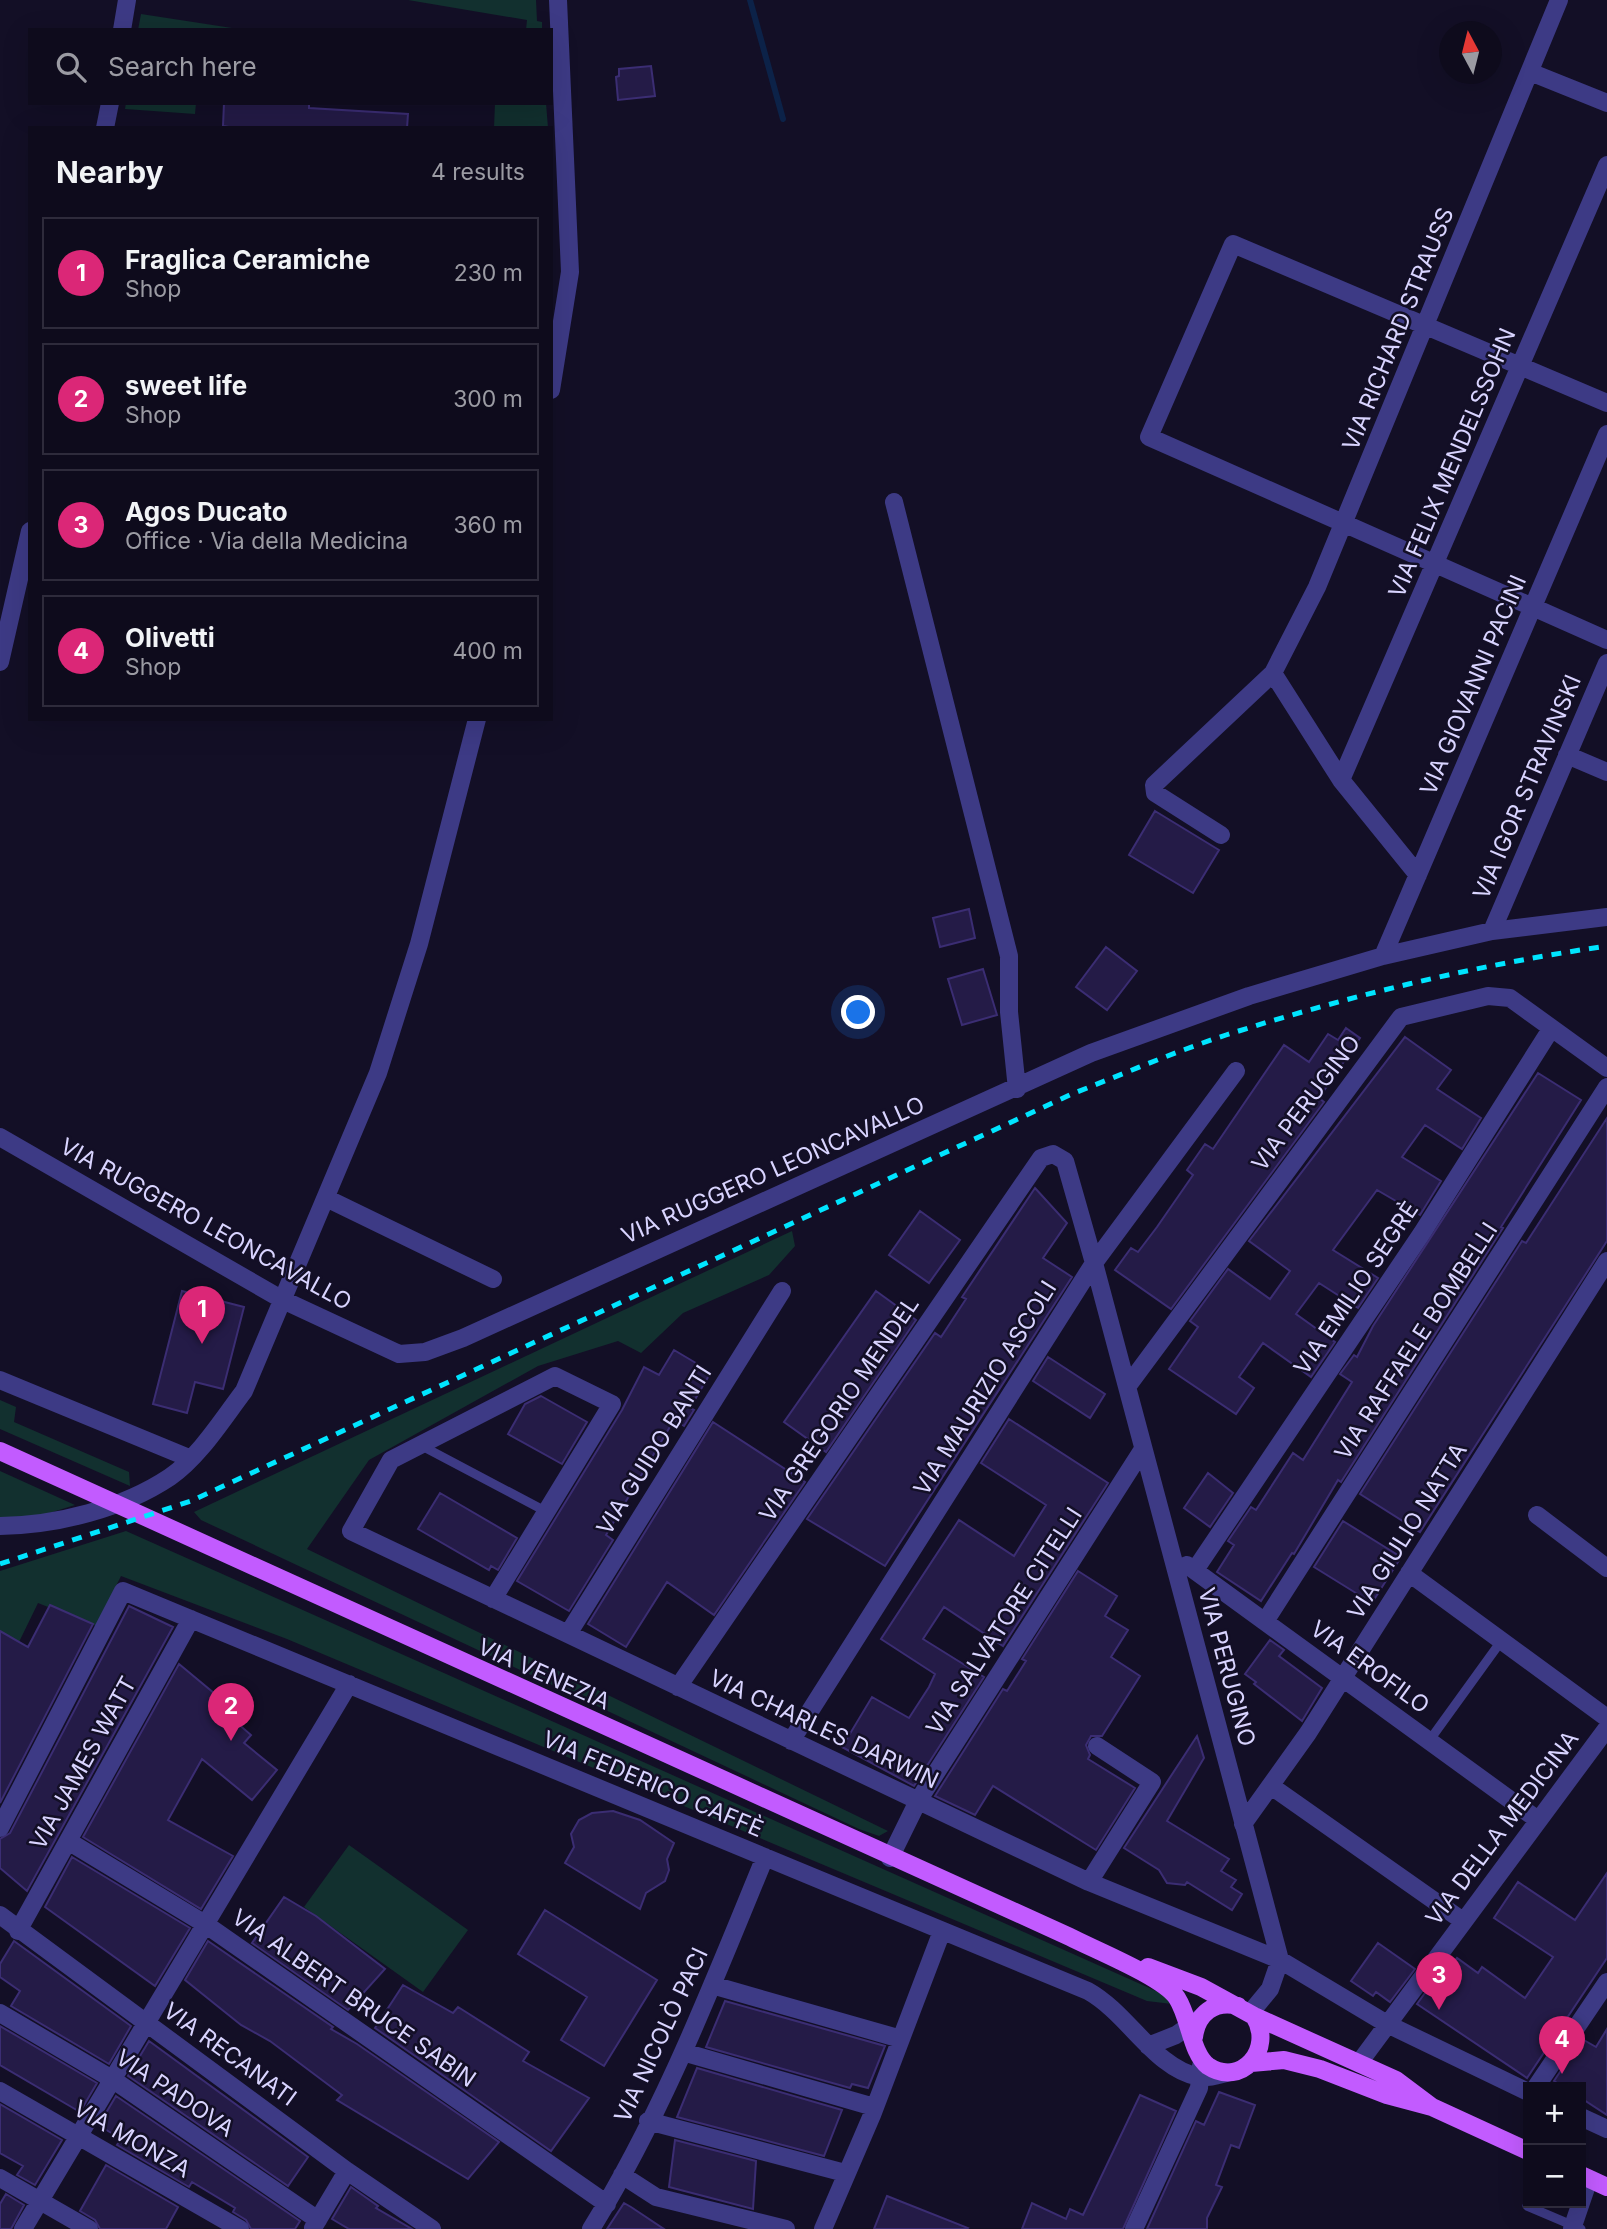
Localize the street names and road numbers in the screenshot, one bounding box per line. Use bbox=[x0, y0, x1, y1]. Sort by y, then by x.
street label: VIA RICHARD STRAUSS bbox=[1336, 203, 1460, 455]
street label: VIA FELIX MENDELSSOHN bbox=[1382, 324, 1522, 602]
street label: VIA GIOVANNI PACINI bbox=[1414, 571, 1532, 799]
street label: VIA IGOR STRAVINSKI bbox=[1467, 671, 1587, 903]
street label: VIA PERUGINO bbox=[1246, 1029, 1366, 1177]
street label: VIA RUGGERO LEONCAVALLO bbox=[617, 1090, 929, 1250]
street label: VIA RUGGERO LEONCAVALLO bbox=[55, 1132, 357, 1316]
street label: VIA EMILIO SEGRÈ bbox=[1288, 1196, 1424, 1380]
street label: VIA RAFFAELE BOMBELLI bbox=[1329, 1217, 1503, 1465]
street label: VIA MAURIZIO ASCOLI bbox=[908, 1276, 1062, 1500]
street label: VIA GREGORIO MENDEL bbox=[753, 1291, 925, 1527]
street label: VIA GUIDO BANTI bbox=[591, 1360, 717, 1540]
street label: VIA GIULIO NATTA bbox=[1341, 1437, 1473, 1624]
street label: VIA SALVATORE CITELLI bbox=[920, 1502, 1088, 1740]
street label: VIA PERUGINO bbox=[1192, 1585, 1262, 1749]
street label: VIA EROFILO bbox=[1305, 1614, 1435, 1720]
street label: VIA VENEZIA bbox=[474, 1632, 615, 1716]
street label: VIA CHARLES DARWIN bbox=[705, 1664, 943, 1794]
street label: VIA JAMES WATT bbox=[24, 1671, 142, 1855]
street label: VIA FEDERICO CAFFÈ bbox=[538, 1725, 768, 1843]
street label: VIA DELLA MEDICINA bbox=[1420, 1725, 1584, 1931]
street label: VIA ALBERT BRUCE SABIN bbox=[227, 1903, 481, 2093]
street label: VIA NICOLÒ PACI bbox=[608, 1943, 714, 2127]
street label: VIA RECANATI bbox=[158, 1996, 302, 2112]
street label: VIA PADOVA bbox=[110, 2043, 240, 2143]
street label: VIA MONZA bbox=[69, 2094, 196, 2184]

